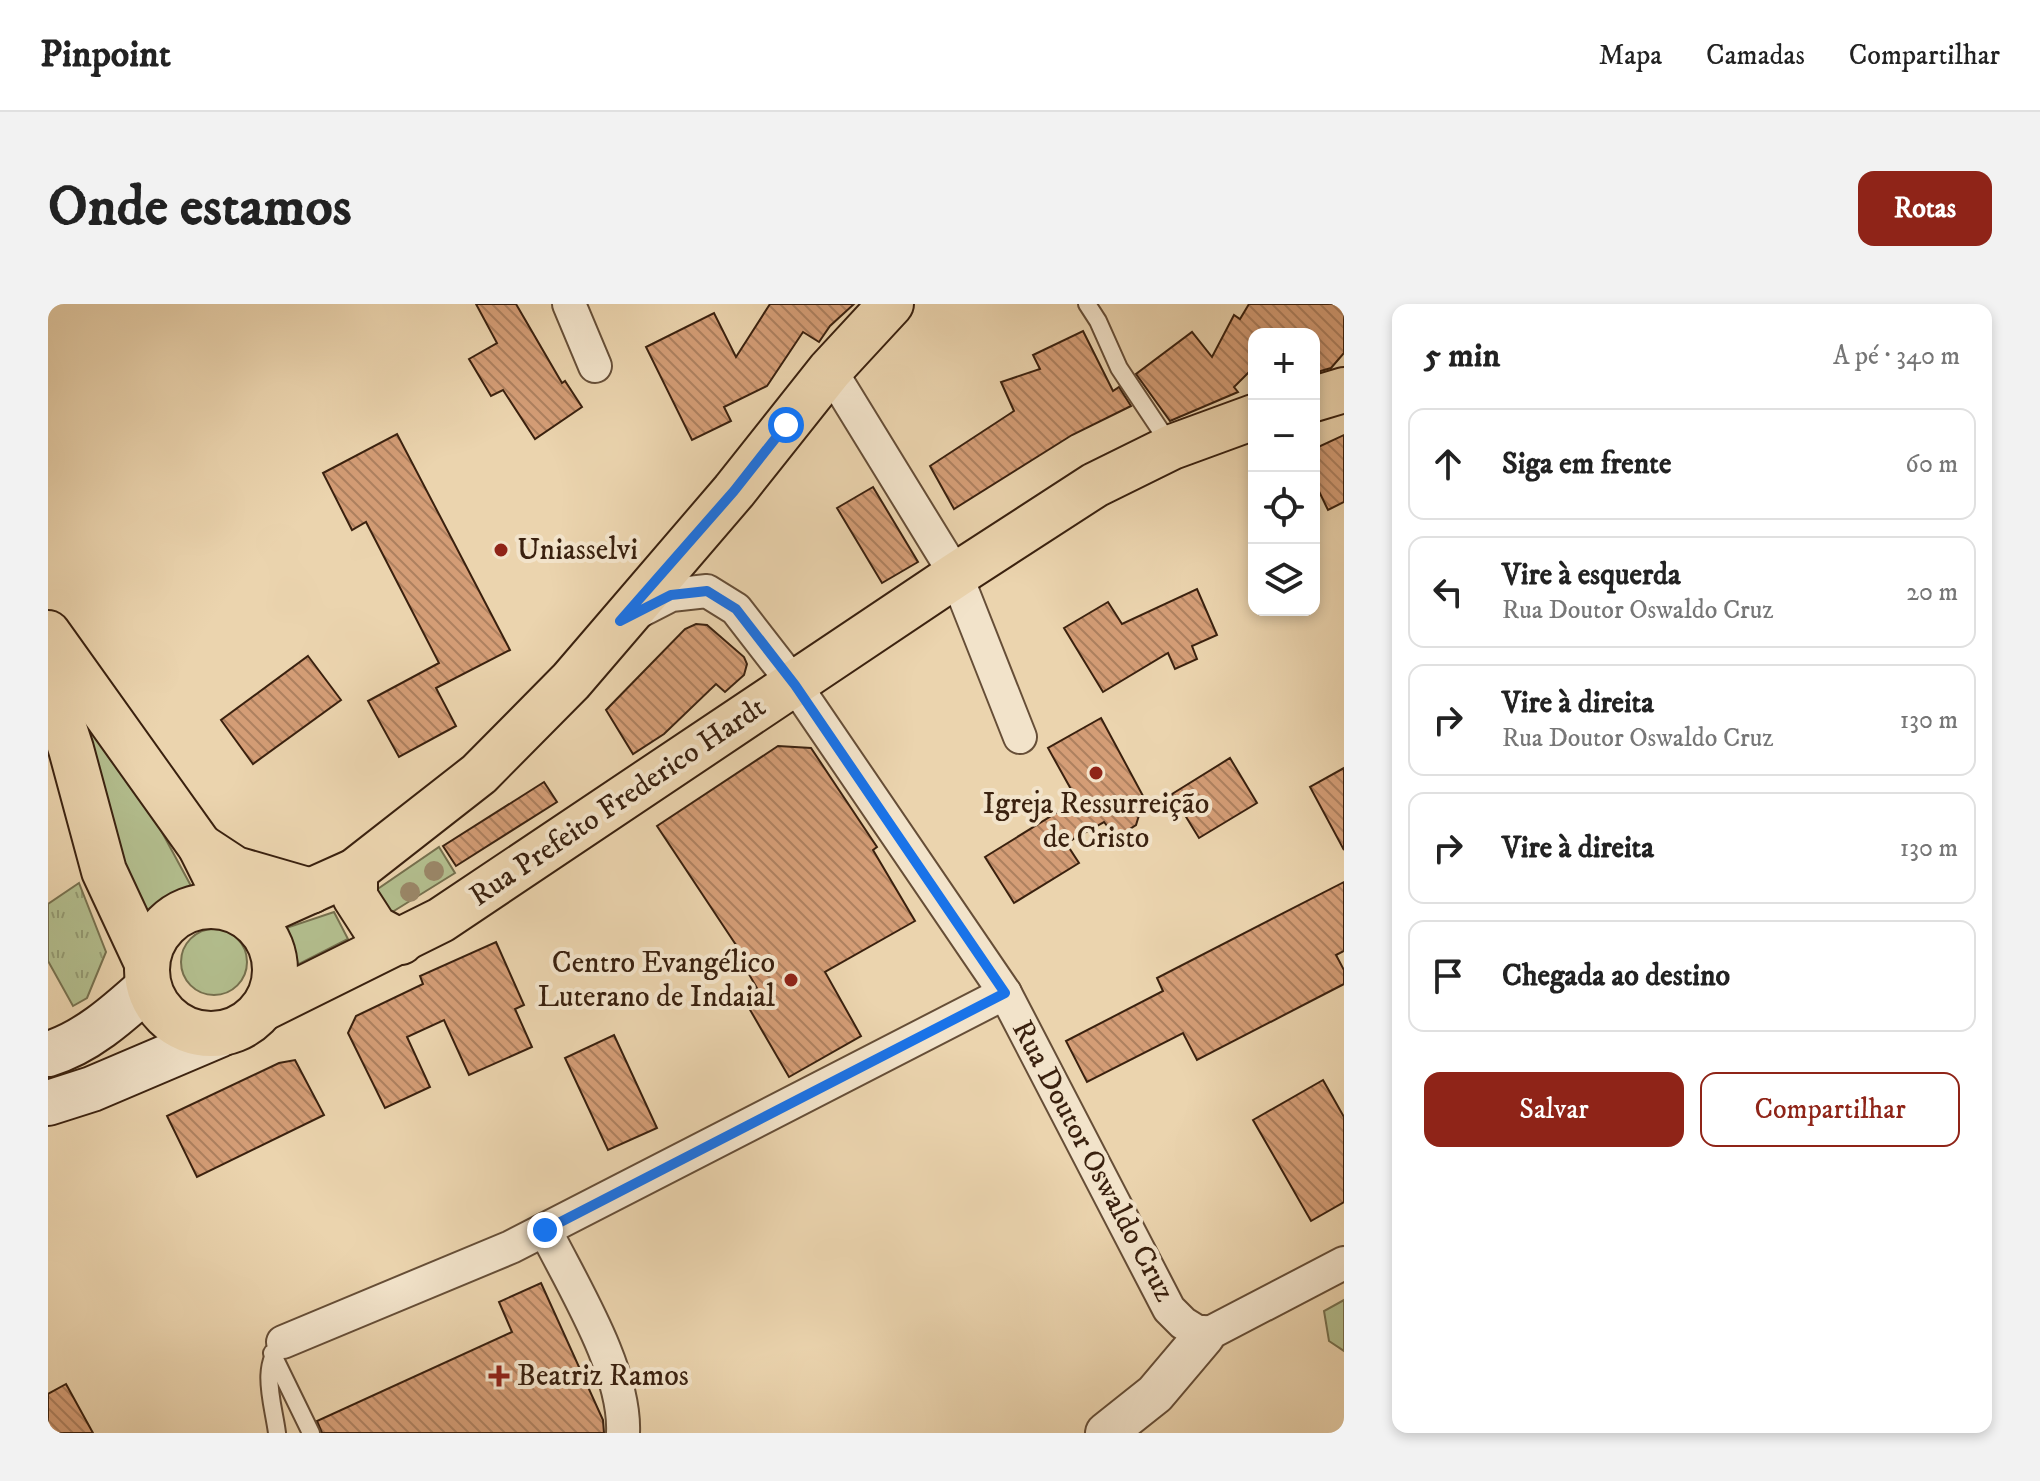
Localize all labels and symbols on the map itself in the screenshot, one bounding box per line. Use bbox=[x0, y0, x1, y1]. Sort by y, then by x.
route start bbox=[768, 407, 804, 443]
place label: Uniasselvi bbox=[517, 532, 638, 569]
marker: Uniasselvi bbox=[492, 541, 510, 559]
street label: Rua Prefeito Frederico Hardt bbox=[463, 689, 773, 915]
marker: Igreja Ressurreição de Cristo bbox=[1087, 764, 1105, 782]
place label: Igreja Ressurreição de Cristo bbox=[983, 786, 1209, 857]
place label: Centro Evangélico Luterano de Indaial bbox=[537, 945, 775, 1016]
marker: Centro Evangélico Luterano de Indaial bbox=[782, 971, 800, 989]
street label: Rua Doutor Oswaldo Cruz bbox=[1003, 1014, 1183, 1308]
route end bbox=[527, 1212, 563, 1248]
place label: Beatriz Ramos bbox=[517, 1358, 689, 1395]
marker: Beatriz Ramos bbox=[488, 1365, 510, 1387]

